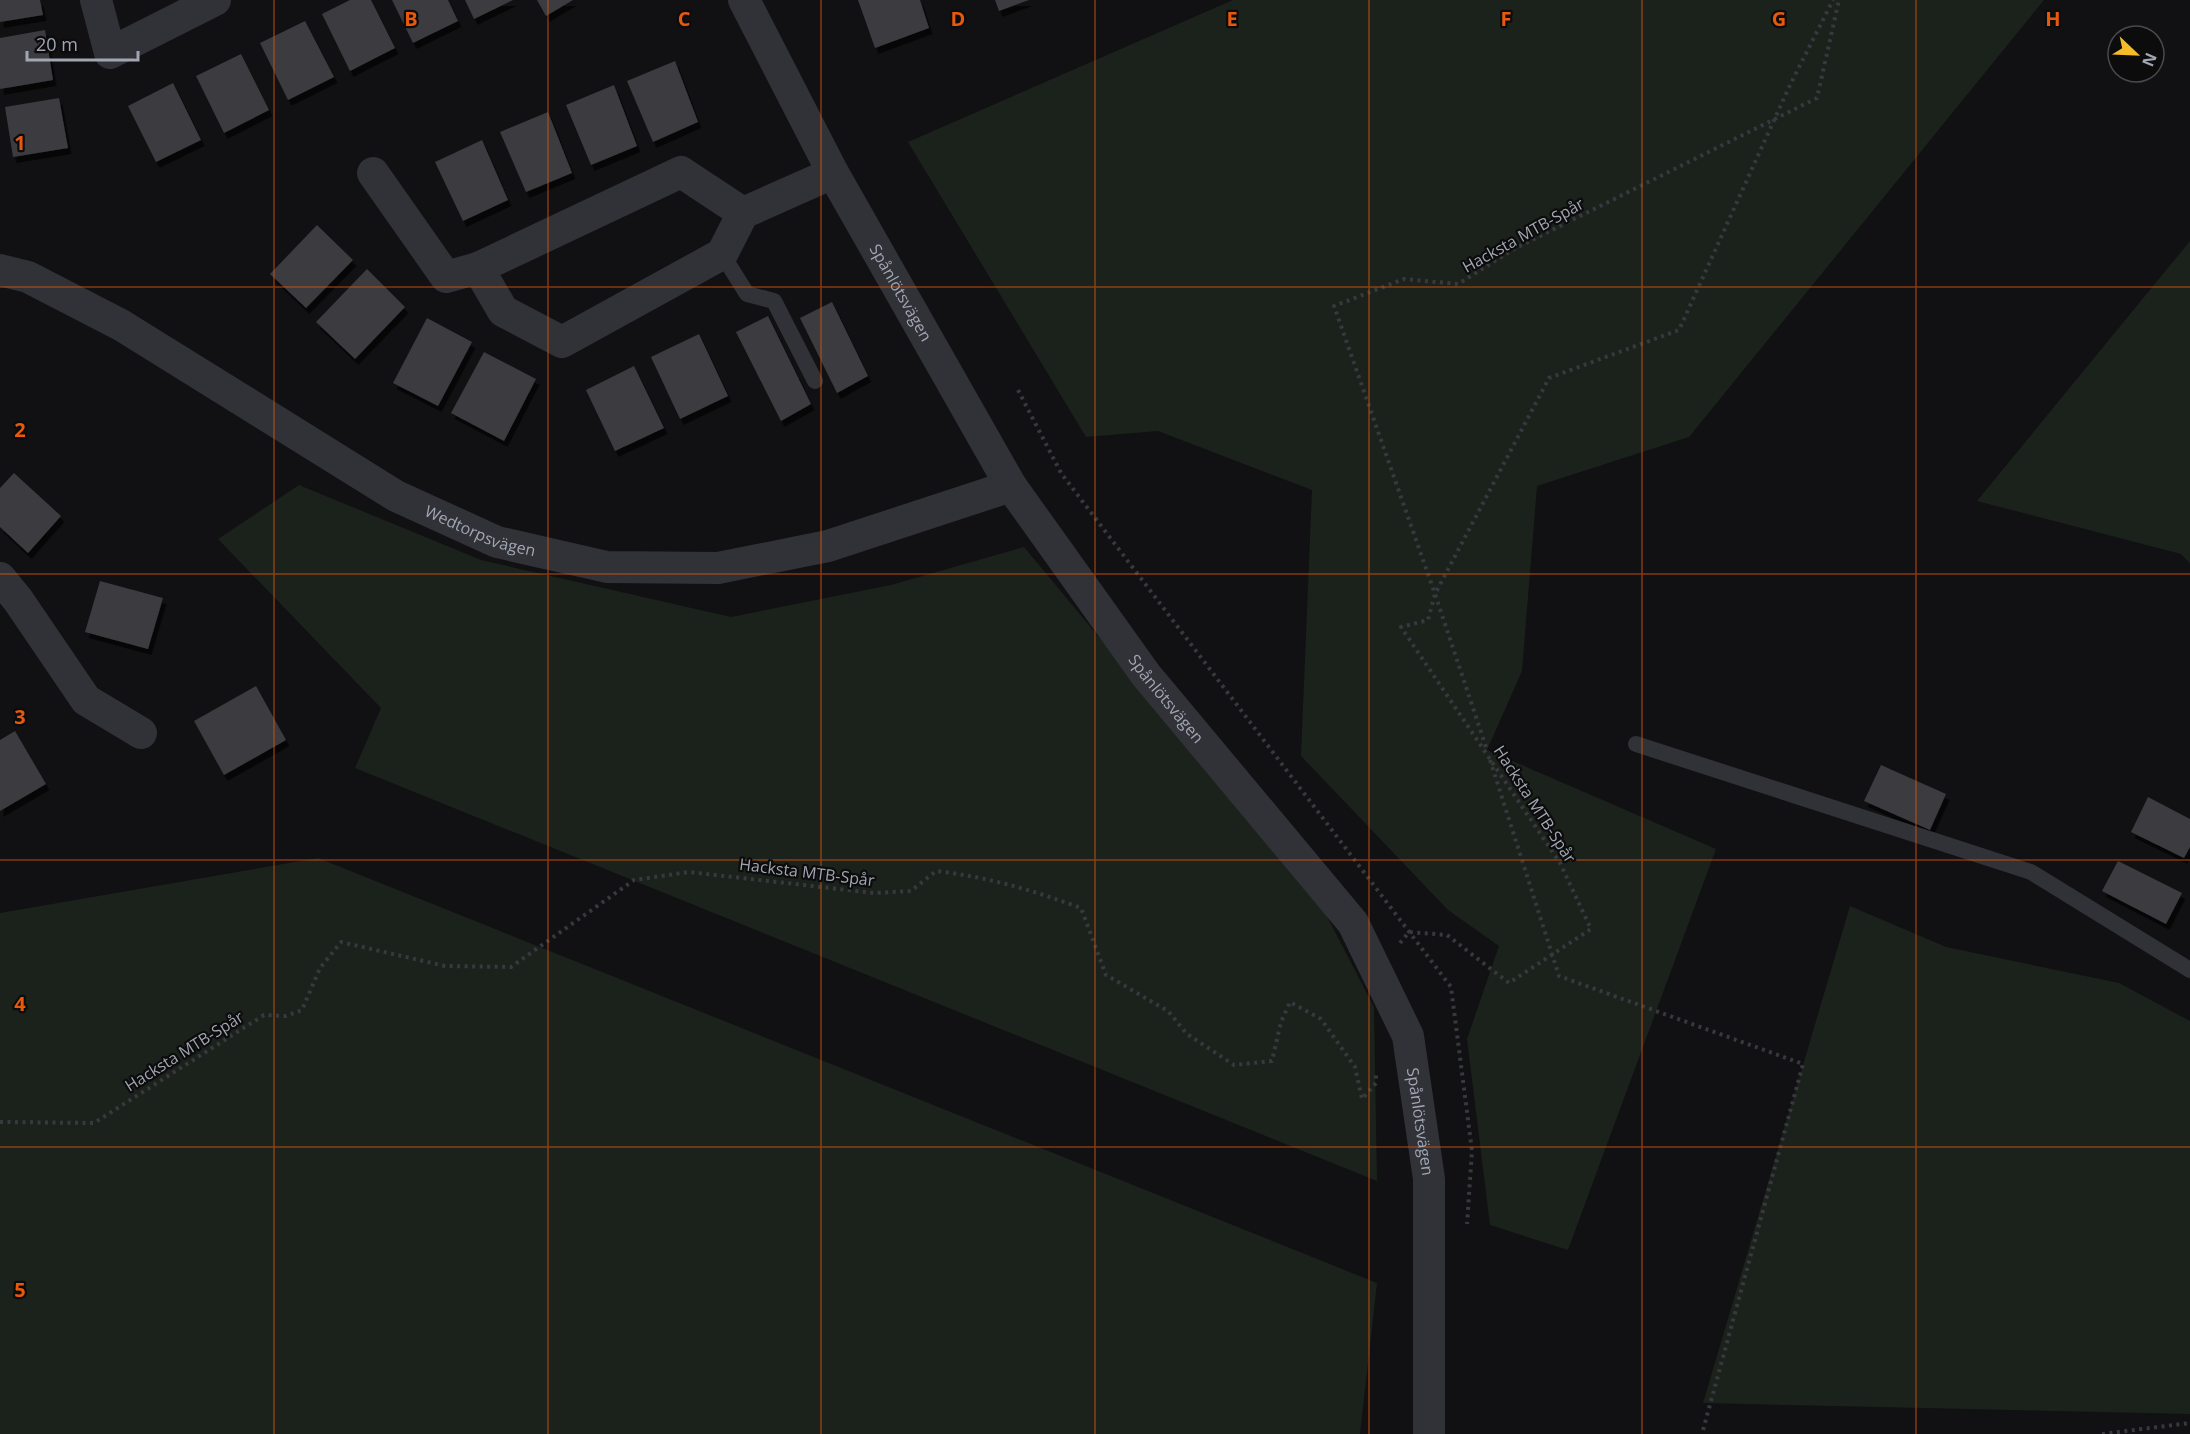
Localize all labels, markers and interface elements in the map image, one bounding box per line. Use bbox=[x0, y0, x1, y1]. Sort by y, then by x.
text: B bbox=[404, 5, 418, 32]
text: C bbox=[678, 5, 691, 32]
text: D bbox=[951, 5, 965, 32]
text: E bbox=[1226, 5, 1238, 32]
text: F bbox=[1501, 5, 1511, 32]
text: G bbox=[1772, 5, 1786, 32]
text: H bbox=[2045, 5, 2061, 32]
scale bar bbox=[27, 24, 138, 62]
north arrow bbox=[2106, 24, 2166, 84]
text: 20 m bbox=[36, 32, 78, 56]
text: N bbox=[2137, 50, 2162, 70]
text: 1 bbox=[14, 129, 26, 156]
street label: Hacksta MTB-Spår bbox=[1458, 192, 1588, 278]
street label: Spånlötsvägen bbox=[865, 240, 937, 345]
text: 2 bbox=[14, 416, 26, 443]
street label: Wedtorpsvägen bbox=[422, 500, 538, 561]
street label: Spånlötsvägen bbox=[1124, 650, 1209, 748]
text: 3 bbox=[14, 703, 26, 730]
street label: Hacksta MTB-Spår bbox=[1489, 741, 1581, 867]
street label: Hacksta MTB-Spår bbox=[738, 853, 876, 891]
text: 4 bbox=[14, 990, 26, 1017]
street label: Hacksta MTB-Spår bbox=[121, 1005, 248, 1096]
street label: Spånlötsvägen bbox=[1402, 1066, 1439, 1177]
text: 5 bbox=[14, 1276, 26, 1303]

